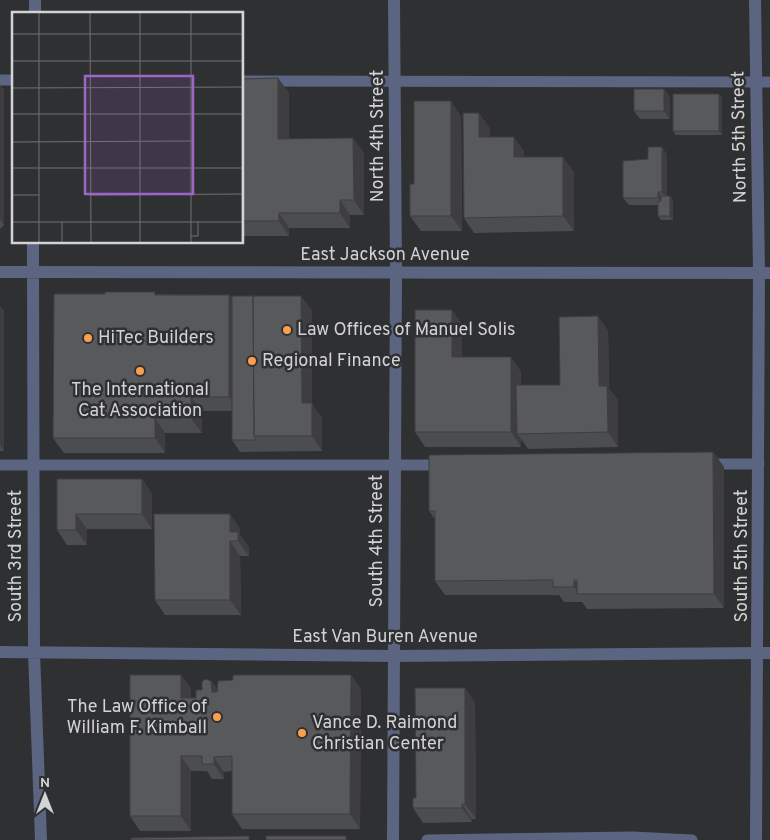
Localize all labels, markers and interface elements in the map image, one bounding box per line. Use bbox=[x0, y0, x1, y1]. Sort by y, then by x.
inset map bbox=[12, 12, 244, 244]
street label: North 4th Street bbox=[367, 70, 390, 202]
street label: North 5th Street bbox=[727, 71, 753, 203]
street label: East Jackson Avenue bbox=[300, 244, 470, 267]
place label: Law Offices of Manuel Solis bbox=[297, 319, 515, 342]
marker: Law Offices of Manuel Solis bbox=[281, 324, 293, 336]
place label: HiTec Builders bbox=[98, 327, 214, 350]
marker: HiTec Builders bbox=[82, 332, 94, 344]
place label: Regional Finance bbox=[262, 350, 401, 373]
marker: Regional Finance bbox=[246, 355, 258, 367]
marker: The International Cat Association bbox=[134, 365, 146, 377]
place label: The International Cat Association bbox=[71, 379, 209, 423]
street label: South 4th Street bbox=[366, 475, 389, 608]
street label: South 3rd Street bbox=[5, 490, 28, 622]
street label: South 5th Street bbox=[731, 490, 754, 623]
street label: East Van Buren Avenue bbox=[292, 626, 478, 649]
place label: The Law Office of William F. Kimball bbox=[66, 696, 207, 740]
marker: The Law Office of William F. Kimball bbox=[211, 711, 223, 723]
place label: Vance D. Raimond Christian Center bbox=[312, 712, 457, 756]
marker: Vance D. Raimond Christian Center bbox=[296, 727, 308, 739]
north arrow bbox=[20, 770, 70, 820]
text: N bbox=[40, 775, 50, 792]

